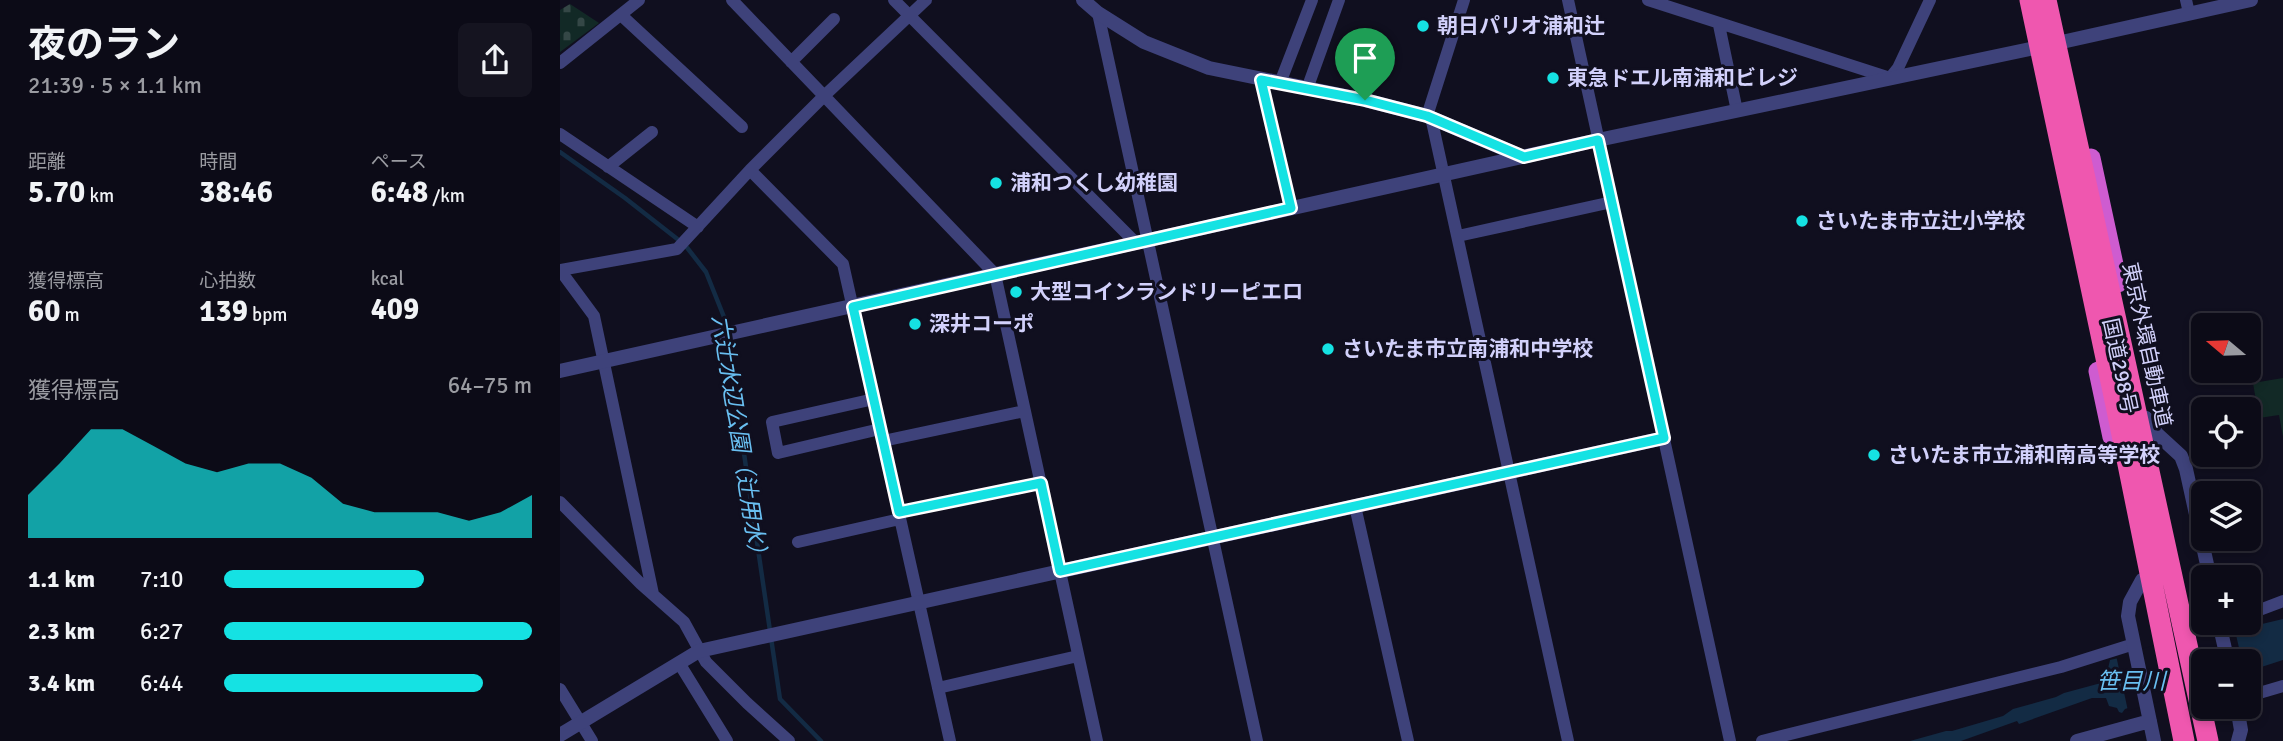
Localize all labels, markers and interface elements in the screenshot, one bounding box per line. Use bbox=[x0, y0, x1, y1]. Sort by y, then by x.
place label: 朝日パリオ浦和辻 bbox=[1437, 13, 1605, 39]
marker: 朝日パリオ浦和辻 bbox=[1415, 18, 1431, 34]
text: 夜のラン bbox=[28, 21, 180, 68]
button: share bbox=[458, 23, 532, 97]
pin bbox=[1335, 28, 1395, 100]
icon: arrive bbox=[1346, 39, 1384, 77]
place label: 東急ドエル南浦和ビレジ bbox=[1567, 65, 1798, 91]
marker: 東急ドエル南浦和ビレジ bbox=[1545, 70, 1561, 86]
text: 21:39 · 5 × 1.1 km bbox=[28, 71, 202, 100]
text: 距離 bbox=[28, 150, 66, 174]
text: 時間 bbox=[199, 150, 237, 174]
text: ペース bbox=[371, 150, 427, 174]
place label: 浦和つくし幼稚園 bbox=[1010, 170, 1178, 196]
text: 5.70 bbox=[28, 174, 85, 211]
text: 38:46 bbox=[199, 174, 273, 211]
text: 6:48 bbox=[371, 174, 428, 211]
marker: 浦和つくし幼稚園 bbox=[988, 175, 1004, 191]
text: km bbox=[85, 184, 114, 208]
text: /km bbox=[428, 184, 465, 208]
place label: さいたま市立辻小学校 bbox=[1816, 208, 2025, 234]
marker: さいたま市立辻小学校 bbox=[1794, 213, 1810, 229]
street label: 東京外環自動車道 bbox=[2117, 260, 2177, 430]
text: kcal bbox=[371, 267, 404, 291]
text: 獲得標高 bbox=[28, 269, 104, 293]
text: 心拍数 bbox=[199, 269, 256, 293]
place label: 大型コインランドリーピエロ bbox=[1030, 279, 1303, 305]
marker: 大型コインランドリーピエロ bbox=[1008, 284, 1024, 300]
text: 409 bbox=[371, 291, 419, 328]
text: 60 bbox=[28, 293, 60, 330]
text: 139 bbox=[199, 293, 248, 330]
text: m bbox=[60, 303, 80, 327]
text: bpm bbox=[248, 303, 287, 327]
place label: 深井コーポ bbox=[929, 311, 1034, 337]
water label: 六辻水辺公園（辻用水） bbox=[705, 313, 774, 567]
north arrow bbox=[2191, 313, 2261, 383]
map controls bbox=[2191, 313, 2261, 719]
marker: 深井コーポ bbox=[907, 316, 923, 332]
street label: 国道298号 bbox=[2097, 316, 2143, 416]
place label: さいたま市立南浦和中学校 bbox=[1342, 336, 1593, 362]
marker: さいたま市立南浦和中学校 bbox=[1320, 341, 1336, 357]
text: 64–75 m bbox=[448, 371, 532, 400]
text: 獲得標高 bbox=[28, 376, 120, 405]
button: locate bbox=[2191, 397, 2261, 467]
place label: さいたま市立浦和南高等学校 bbox=[1888, 442, 2160, 468]
marker: さいたま市立浦和南高等学校 bbox=[1866, 447, 1882, 463]
button: layers bbox=[2191, 481, 2261, 551]
text: 1.1 km bbox=[28, 565, 95, 594]
text: 7:10 bbox=[140, 565, 183, 594]
button: + bbox=[2191, 565, 2261, 635]
text: 2.3 km bbox=[28, 617, 95, 646]
text: 6:27 bbox=[140, 617, 183, 646]
button: − bbox=[2191, 649, 2261, 719]
water label: 笹目川 bbox=[2097, 667, 2169, 696]
text: 3.4 km bbox=[28, 669, 95, 698]
text: 6:44 bbox=[140, 669, 183, 698]

